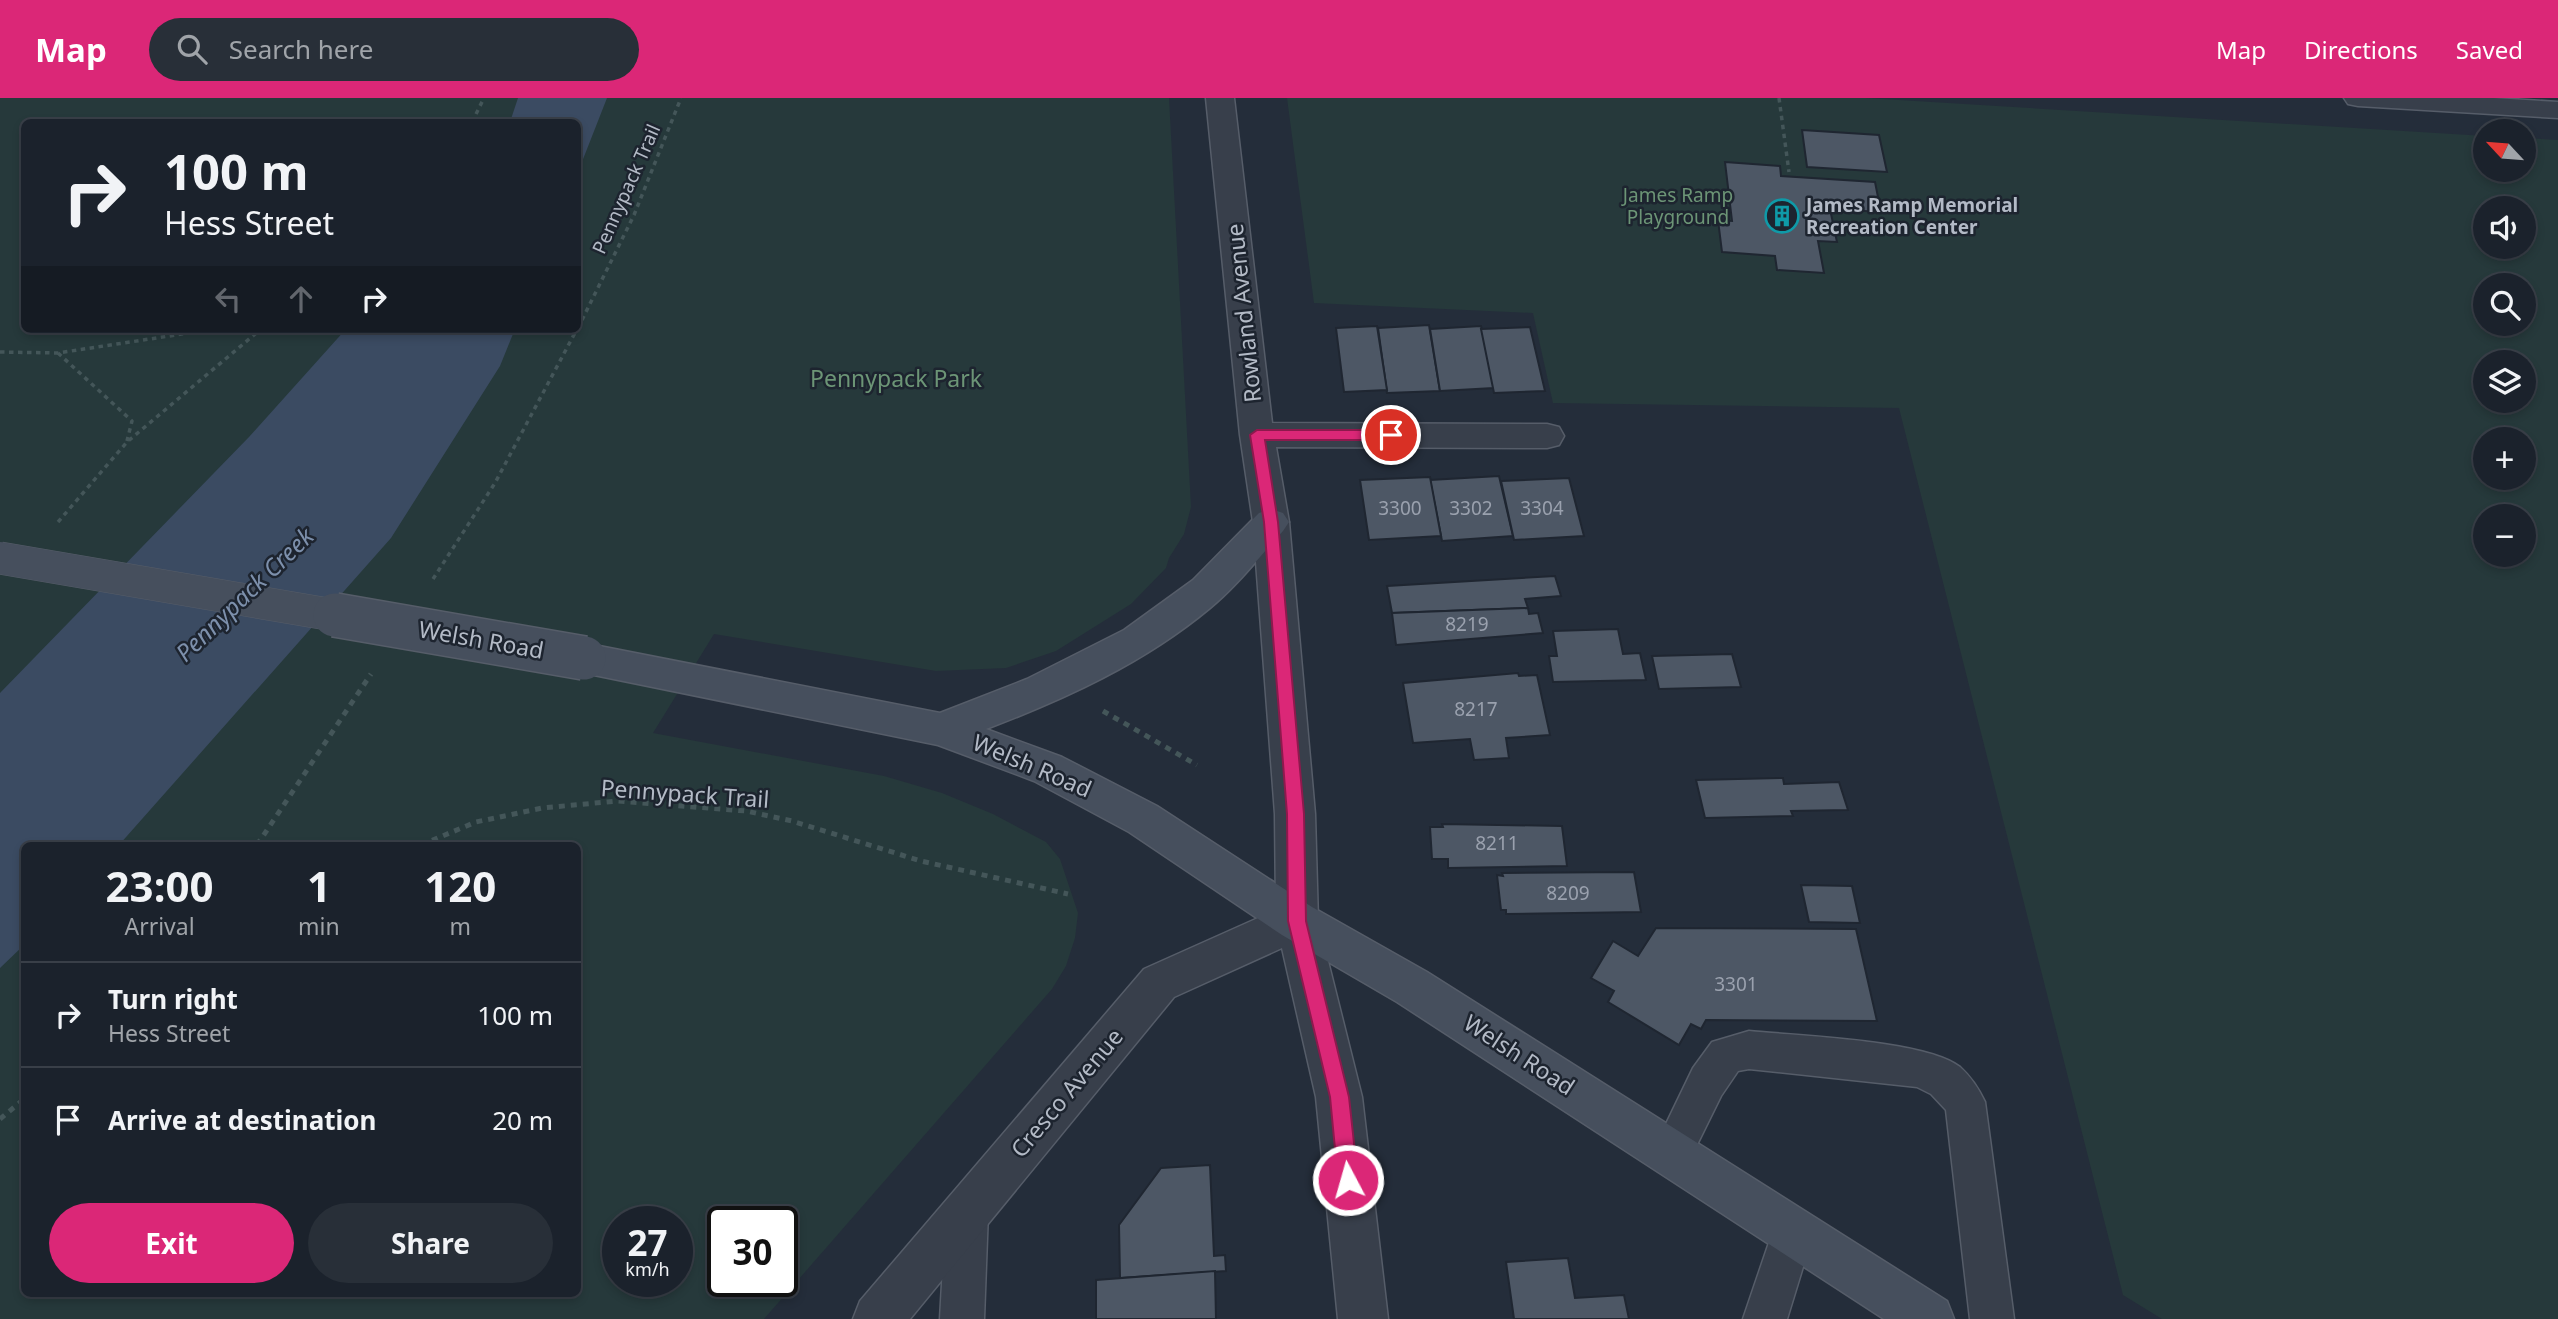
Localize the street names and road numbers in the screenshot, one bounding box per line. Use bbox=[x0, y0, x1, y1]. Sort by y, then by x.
street label: Pennypack Trail bbox=[586, 120, 666, 258]
street label: Rowland Avenue bbox=[1218, 222, 1268, 404]
street label: Welsh Road bbox=[416, 612, 546, 666]
street label: Welsh Road bbox=[968, 726, 1097, 804]
street label: Pennypack Trail bbox=[600, 771, 770, 815]
street label: Welsh Road bbox=[1458, 1006, 1581, 1102]
street label: Cresco Avenue bbox=[1003, 1021, 1130, 1164]

